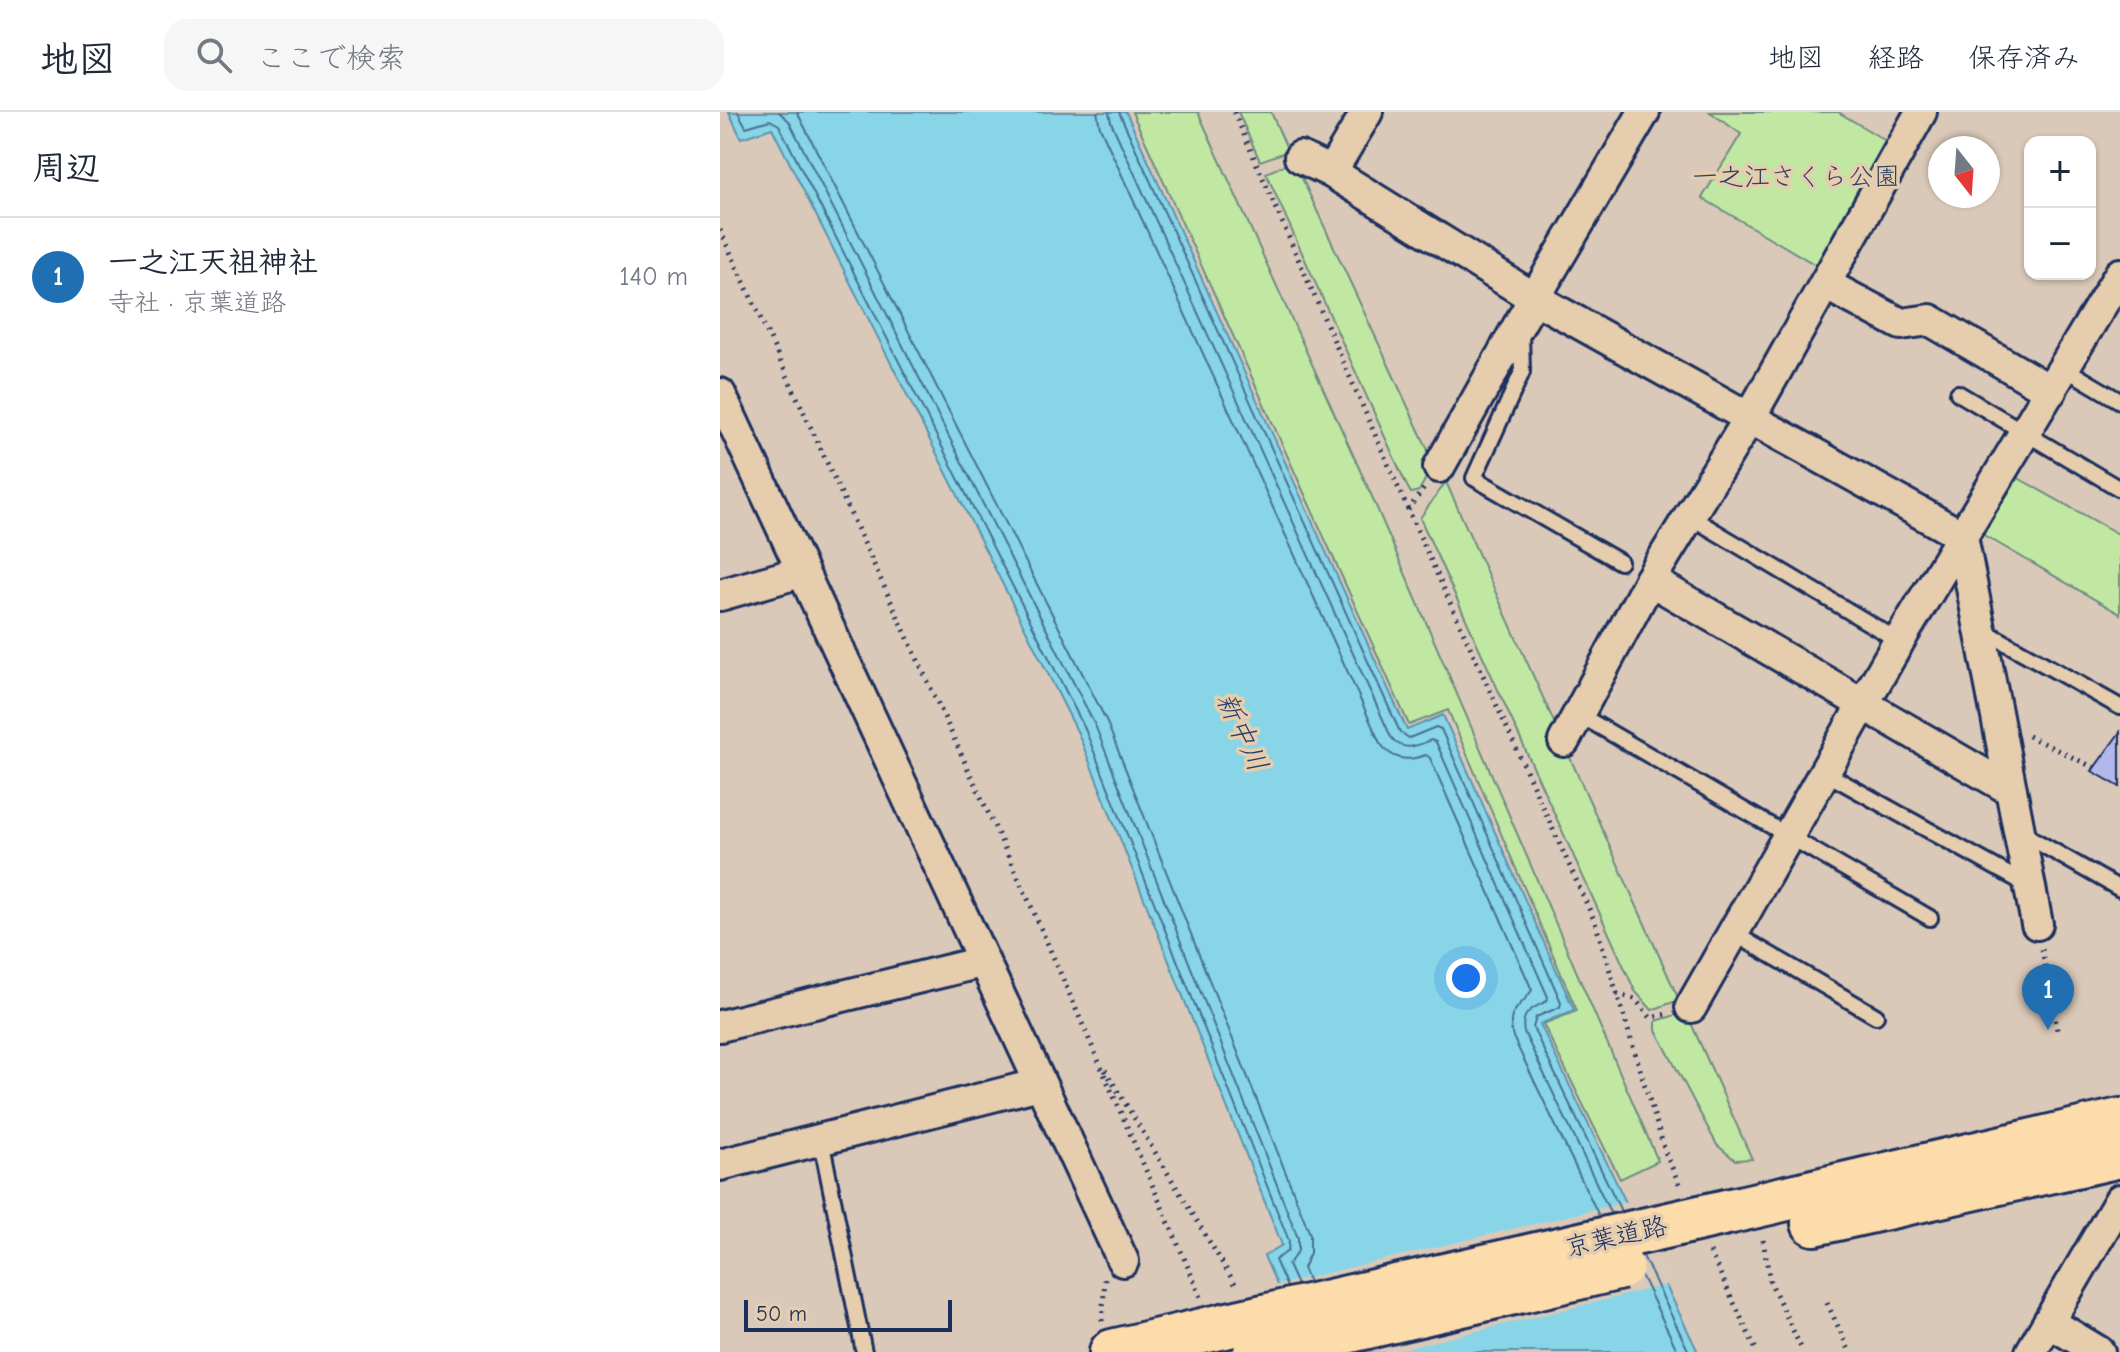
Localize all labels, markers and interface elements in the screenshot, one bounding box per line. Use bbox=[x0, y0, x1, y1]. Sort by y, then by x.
search box bbox=[164, 19, 724, 91]
icon: search bbox=[192, 33, 236, 77]
text: 地図 bbox=[40, 38, 116, 82]
text: ここで検索 bbox=[256, 41, 406, 76]
text: 地図 bbox=[1768, 42, 1824, 74]
text: 経路 bbox=[1868, 42, 1924, 74]
text: 保存済み bbox=[1968, 42, 2080, 74]
north arrow bbox=[1928, 136, 2000, 208]
map controls bbox=[2024, 136, 2096, 280]
button: + bbox=[2024, 136, 2096, 208]
text: 周辺 bbox=[32, 148, 100, 188]
park label: 一之江さくら公園 bbox=[1692, 162, 1900, 192]
button: − bbox=[2024, 208, 2096, 280]
text: 一之江天祖神社 bbox=[108, 245, 318, 280]
text: 1 bbox=[53, 262, 63, 292]
text: 140 m bbox=[619, 262, 688, 292]
text: 寺社 · 京葉道路 bbox=[108, 288, 286, 318]
water label: 新中川 bbox=[1210, 687, 1274, 777]
your location bbox=[1446, 958, 1486, 998]
pin: 1 bbox=[2022, 964, 2074, 1030]
street label: 京葉道路 bbox=[1562, 1211, 1670, 1263]
scale bar bbox=[744, 1296, 952, 1332]
text: 50 m bbox=[756, 1301, 807, 1327]

